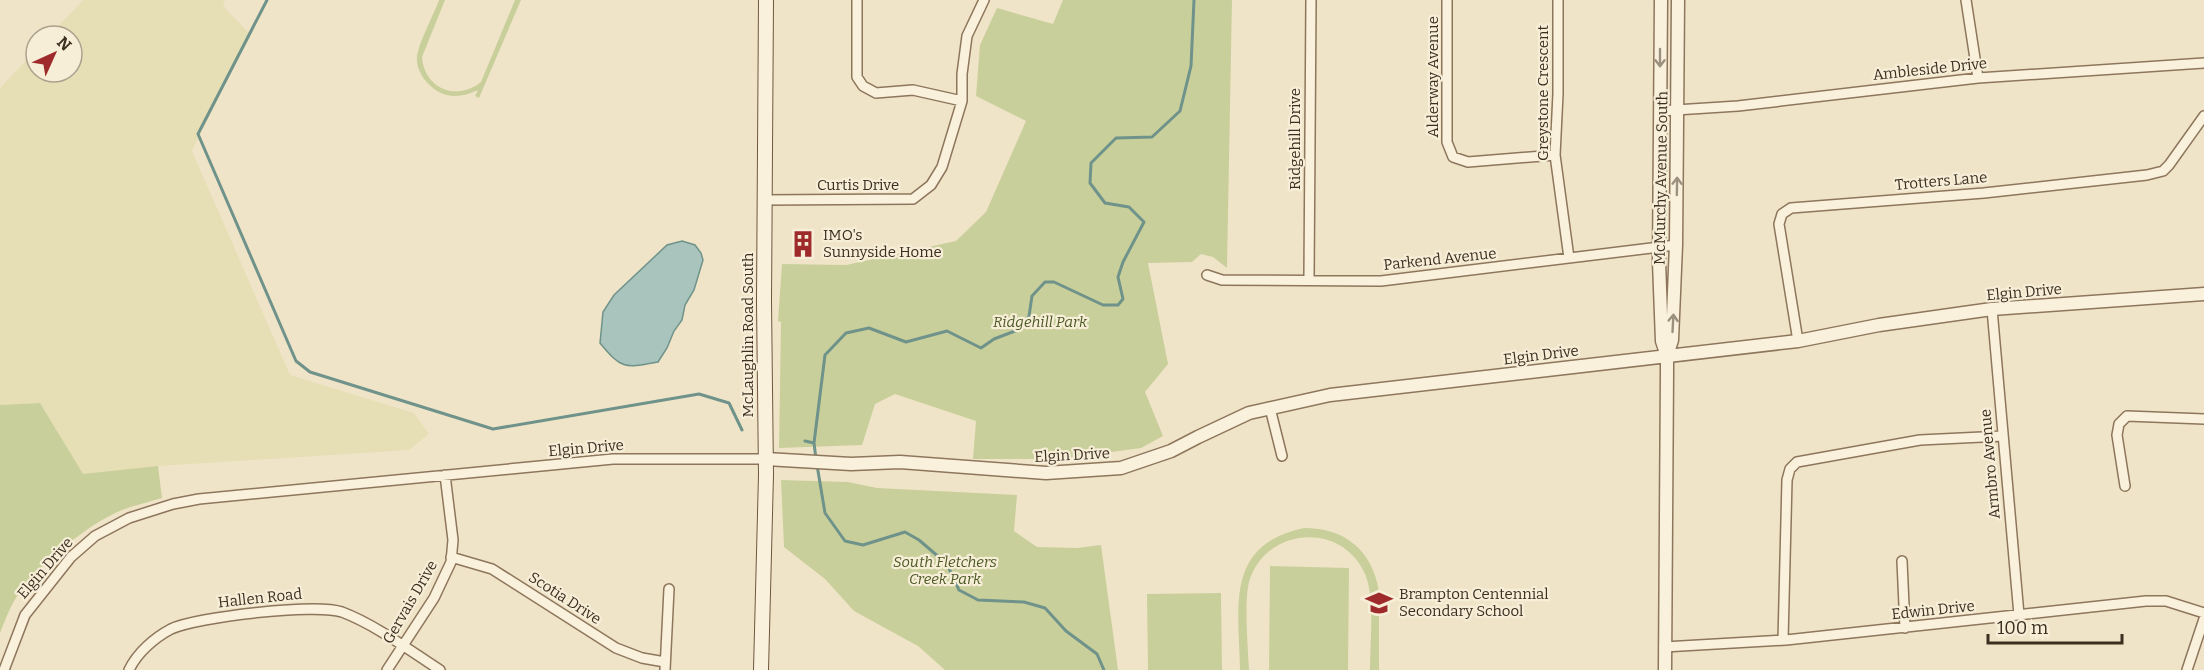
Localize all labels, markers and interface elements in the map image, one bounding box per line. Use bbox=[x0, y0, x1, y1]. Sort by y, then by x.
street label: Alderway Avenue bbox=[1424, 16, 1442, 138]
north arrow bbox=[24, 24, 84, 84]
street label: Greystone Crescent bbox=[1534, 24, 1552, 161]
text: N bbox=[53, 33, 75, 55]
one-way arrow bbox=[1655, 48, 1666, 68]
street label: Ambleside Drive bbox=[1872, 54, 1988, 84]
street label: Ridgehill Drive bbox=[1286, 88, 1304, 190]
street label: McMurchy Avenue South bbox=[1650, 90, 1672, 265]
street label: Trotters Lane bbox=[1894, 168, 1988, 194]
street label: Curtis Drive bbox=[817, 176, 899, 194]
one-way arrow bbox=[1671, 177, 1682, 197]
place label: IMO's Sunnyside Home bbox=[823, 226, 942, 261]
building icon: IMO's Sunnyside Home bbox=[788, 229, 818, 259]
street label: Parkend Avenue bbox=[1383, 244, 1497, 274]
street label: McLaughlin Road South bbox=[739, 252, 757, 417]
street label: Elgin Drive bbox=[1985, 280, 2063, 304]
park label: Ridgehill Park bbox=[993, 313, 1088, 331]
one-way arrow bbox=[1667, 313, 1678, 333]
street label: Elgin Drive bbox=[1502, 341, 1580, 369]
street label: Armbro Avenue bbox=[1976, 408, 2004, 520]
street label: Elgin Drive bbox=[547, 436, 625, 460]
street label: Elgin Drive bbox=[1034, 444, 1110, 466]
street label: Elgin Drive bbox=[13, 534, 77, 602]
park label: South Fletchers Creek Park bbox=[893, 553, 997, 588]
street label: Gervais Drive bbox=[379, 557, 441, 647]
street label: Scotia Drive bbox=[525, 568, 605, 628]
street label: Hallen Road bbox=[217, 585, 303, 611]
place label: Brampton Centennial Secondary School bbox=[1399, 585, 1549, 620]
school or university icon: Brampton Centennial Secondary School bbox=[1364, 588, 1394, 618]
street label: Edwin Drive bbox=[1891, 597, 1975, 623]
scale bar bbox=[1988, 607, 2122, 645]
text: 100 m bbox=[1997, 617, 2048, 639]

